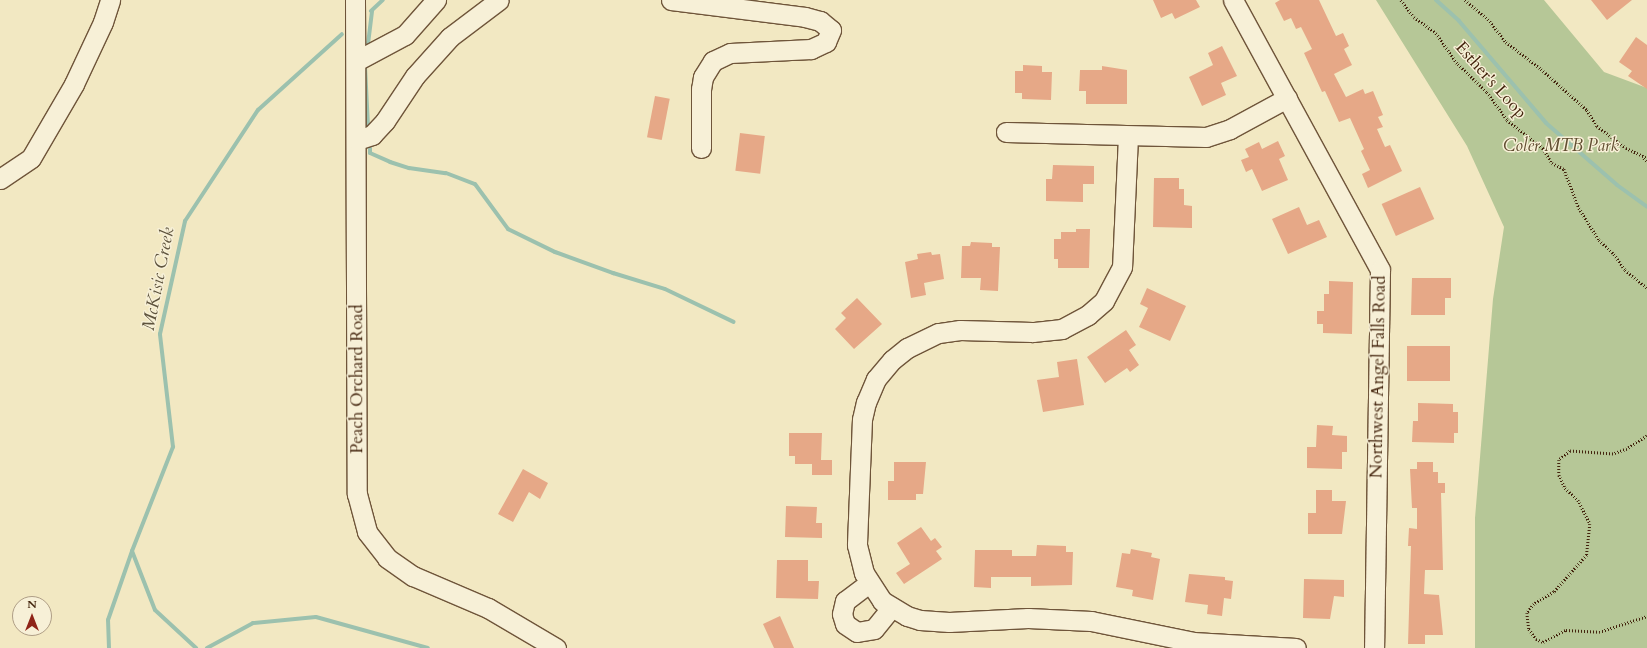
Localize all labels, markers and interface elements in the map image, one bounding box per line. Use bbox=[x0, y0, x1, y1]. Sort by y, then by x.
street label: Esther's Loop bbox=[1451, 37, 1531, 123]
park label: Coler MTB Park bbox=[1503, 136, 1619, 156]
water label: McKisic Creek bbox=[138, 225, 180, 333]
street label: Northwest Angel Falls Road bbox=[1366, 275, 1390, 479]
street label: Peach Orchard Road bbox=[347, 304, 367, 454]
north arrow bbox=[12, 596, 52, 636]
text: N bbox=[27, 597, 37, 612]

